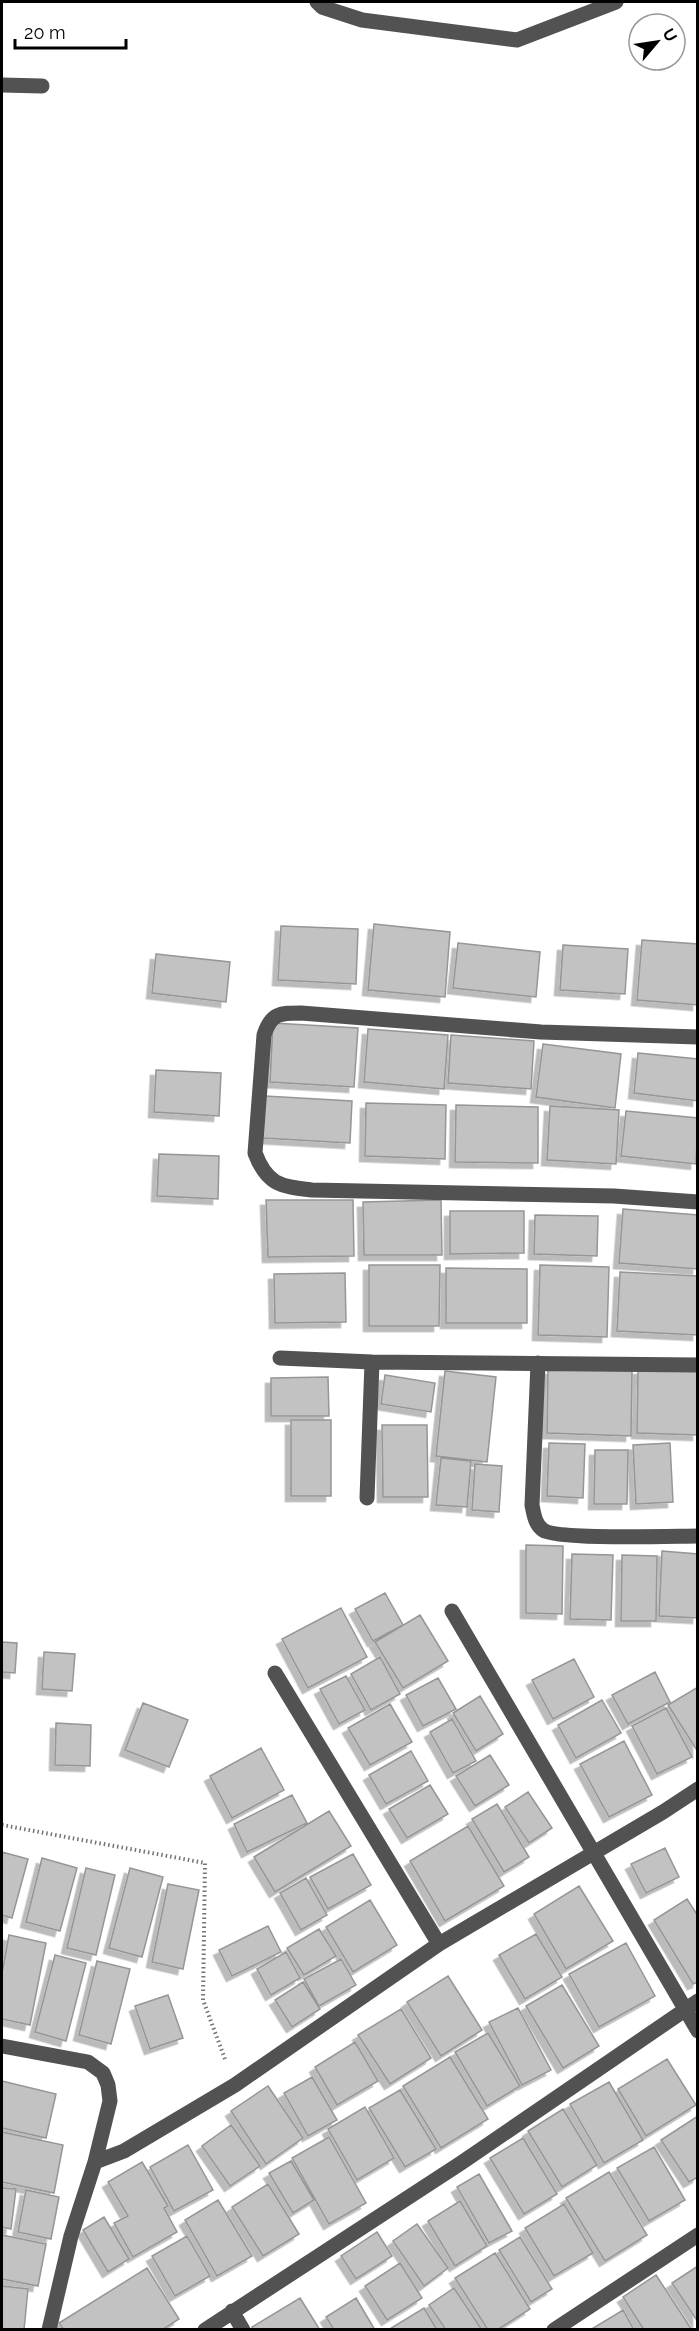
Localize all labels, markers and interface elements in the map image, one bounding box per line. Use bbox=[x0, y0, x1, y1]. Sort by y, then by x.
scale bar bbox=[15, 12, 126, 50]
north arrow bbox=[627, 12, 687, 72]
text: 20 m bbox=[24, 22, 66, 43]
text: U bbox=[658, 25, 681, 45]

